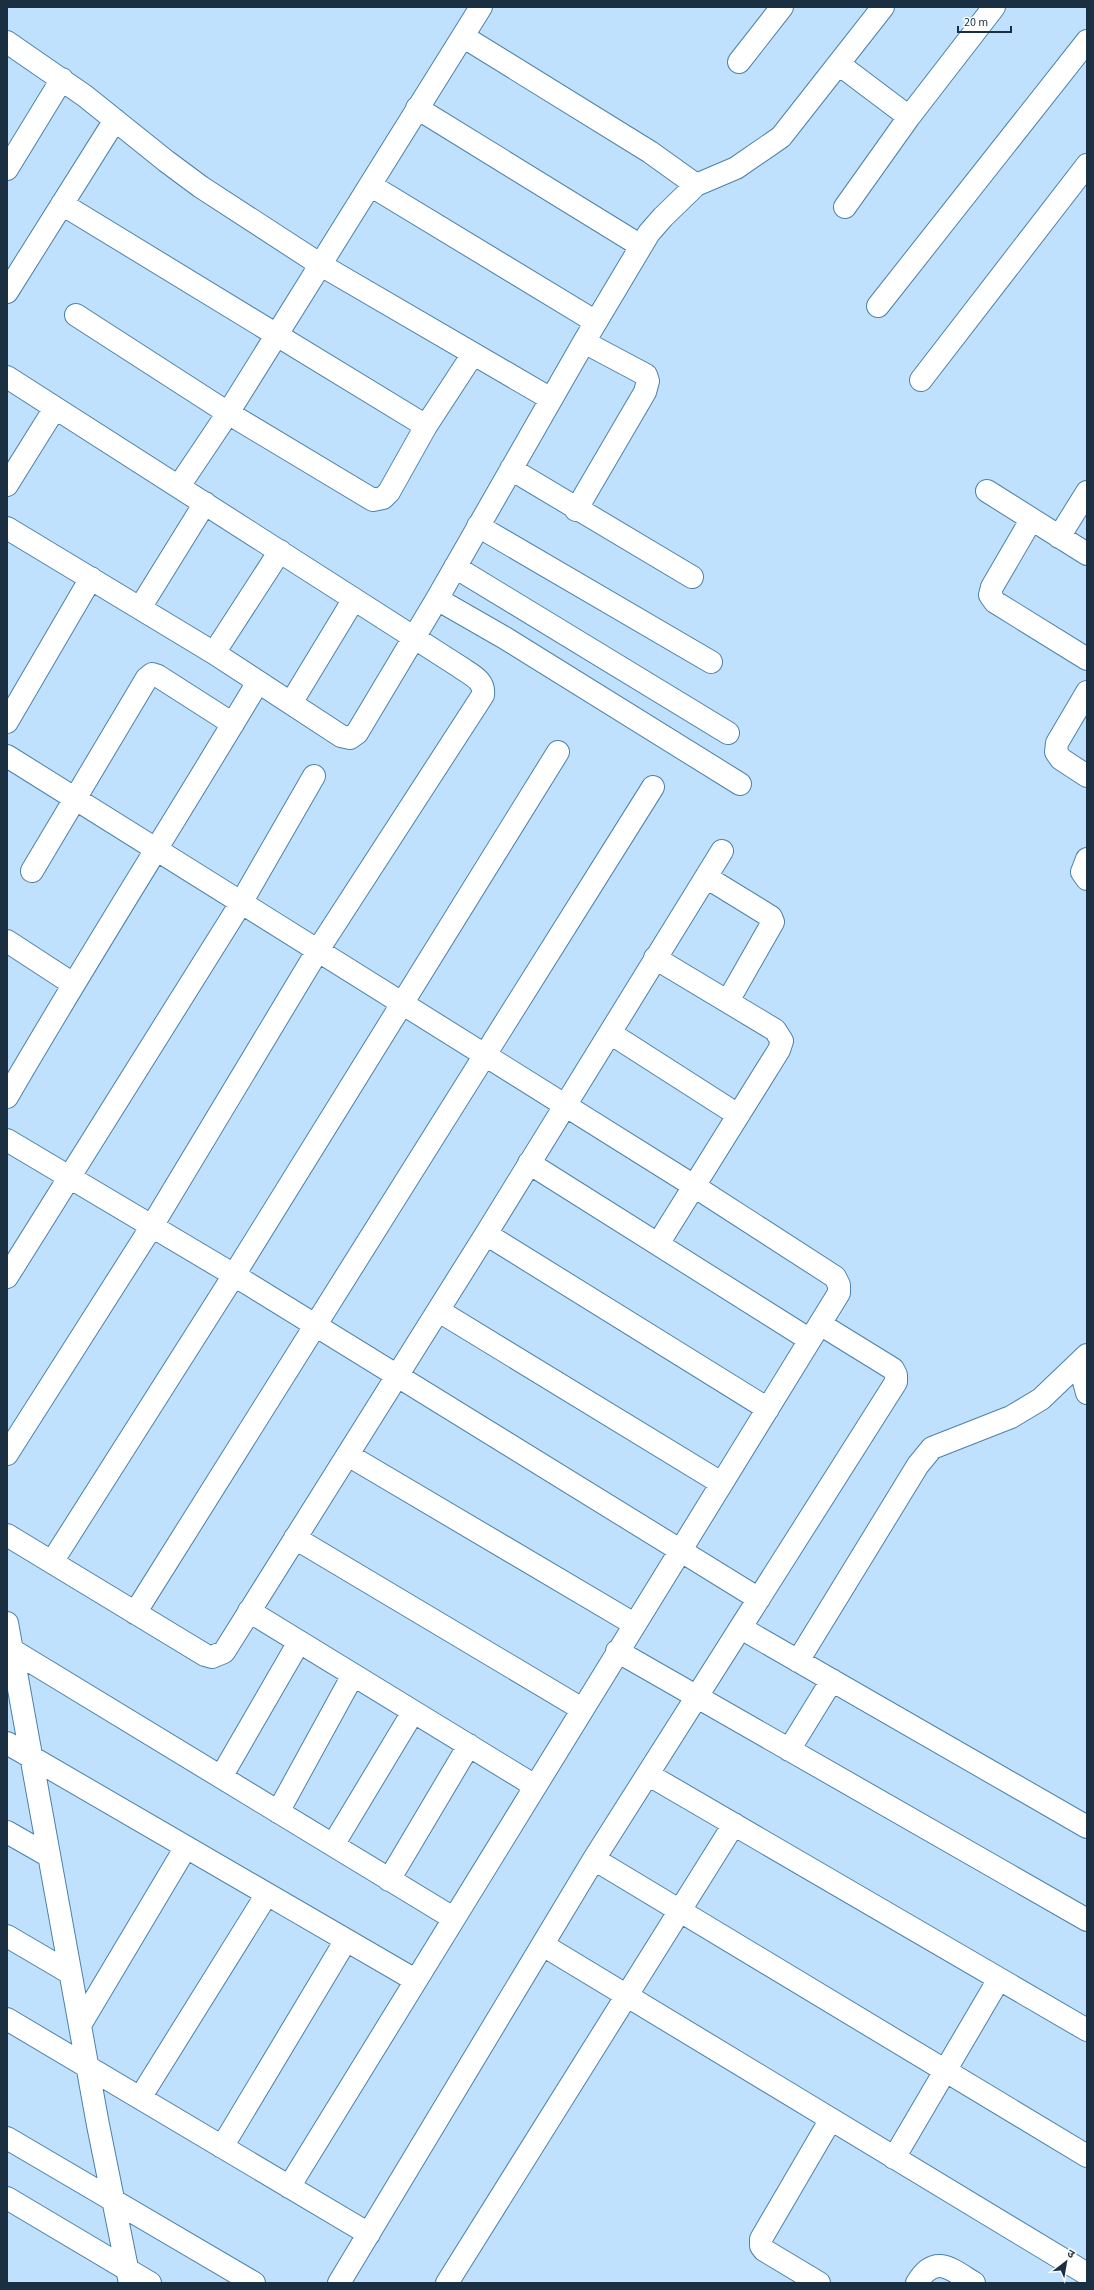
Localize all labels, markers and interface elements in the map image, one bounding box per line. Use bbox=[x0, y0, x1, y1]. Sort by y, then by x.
scale bar bbox=[958, 8, 1011, 34]
text: 20 m bbox=[964, 14, 988, 31]
north arrow bbox=[1046, 2242, 1086, 2282]
text: उ bbox=[1064, 2246, 1078, 2262]

